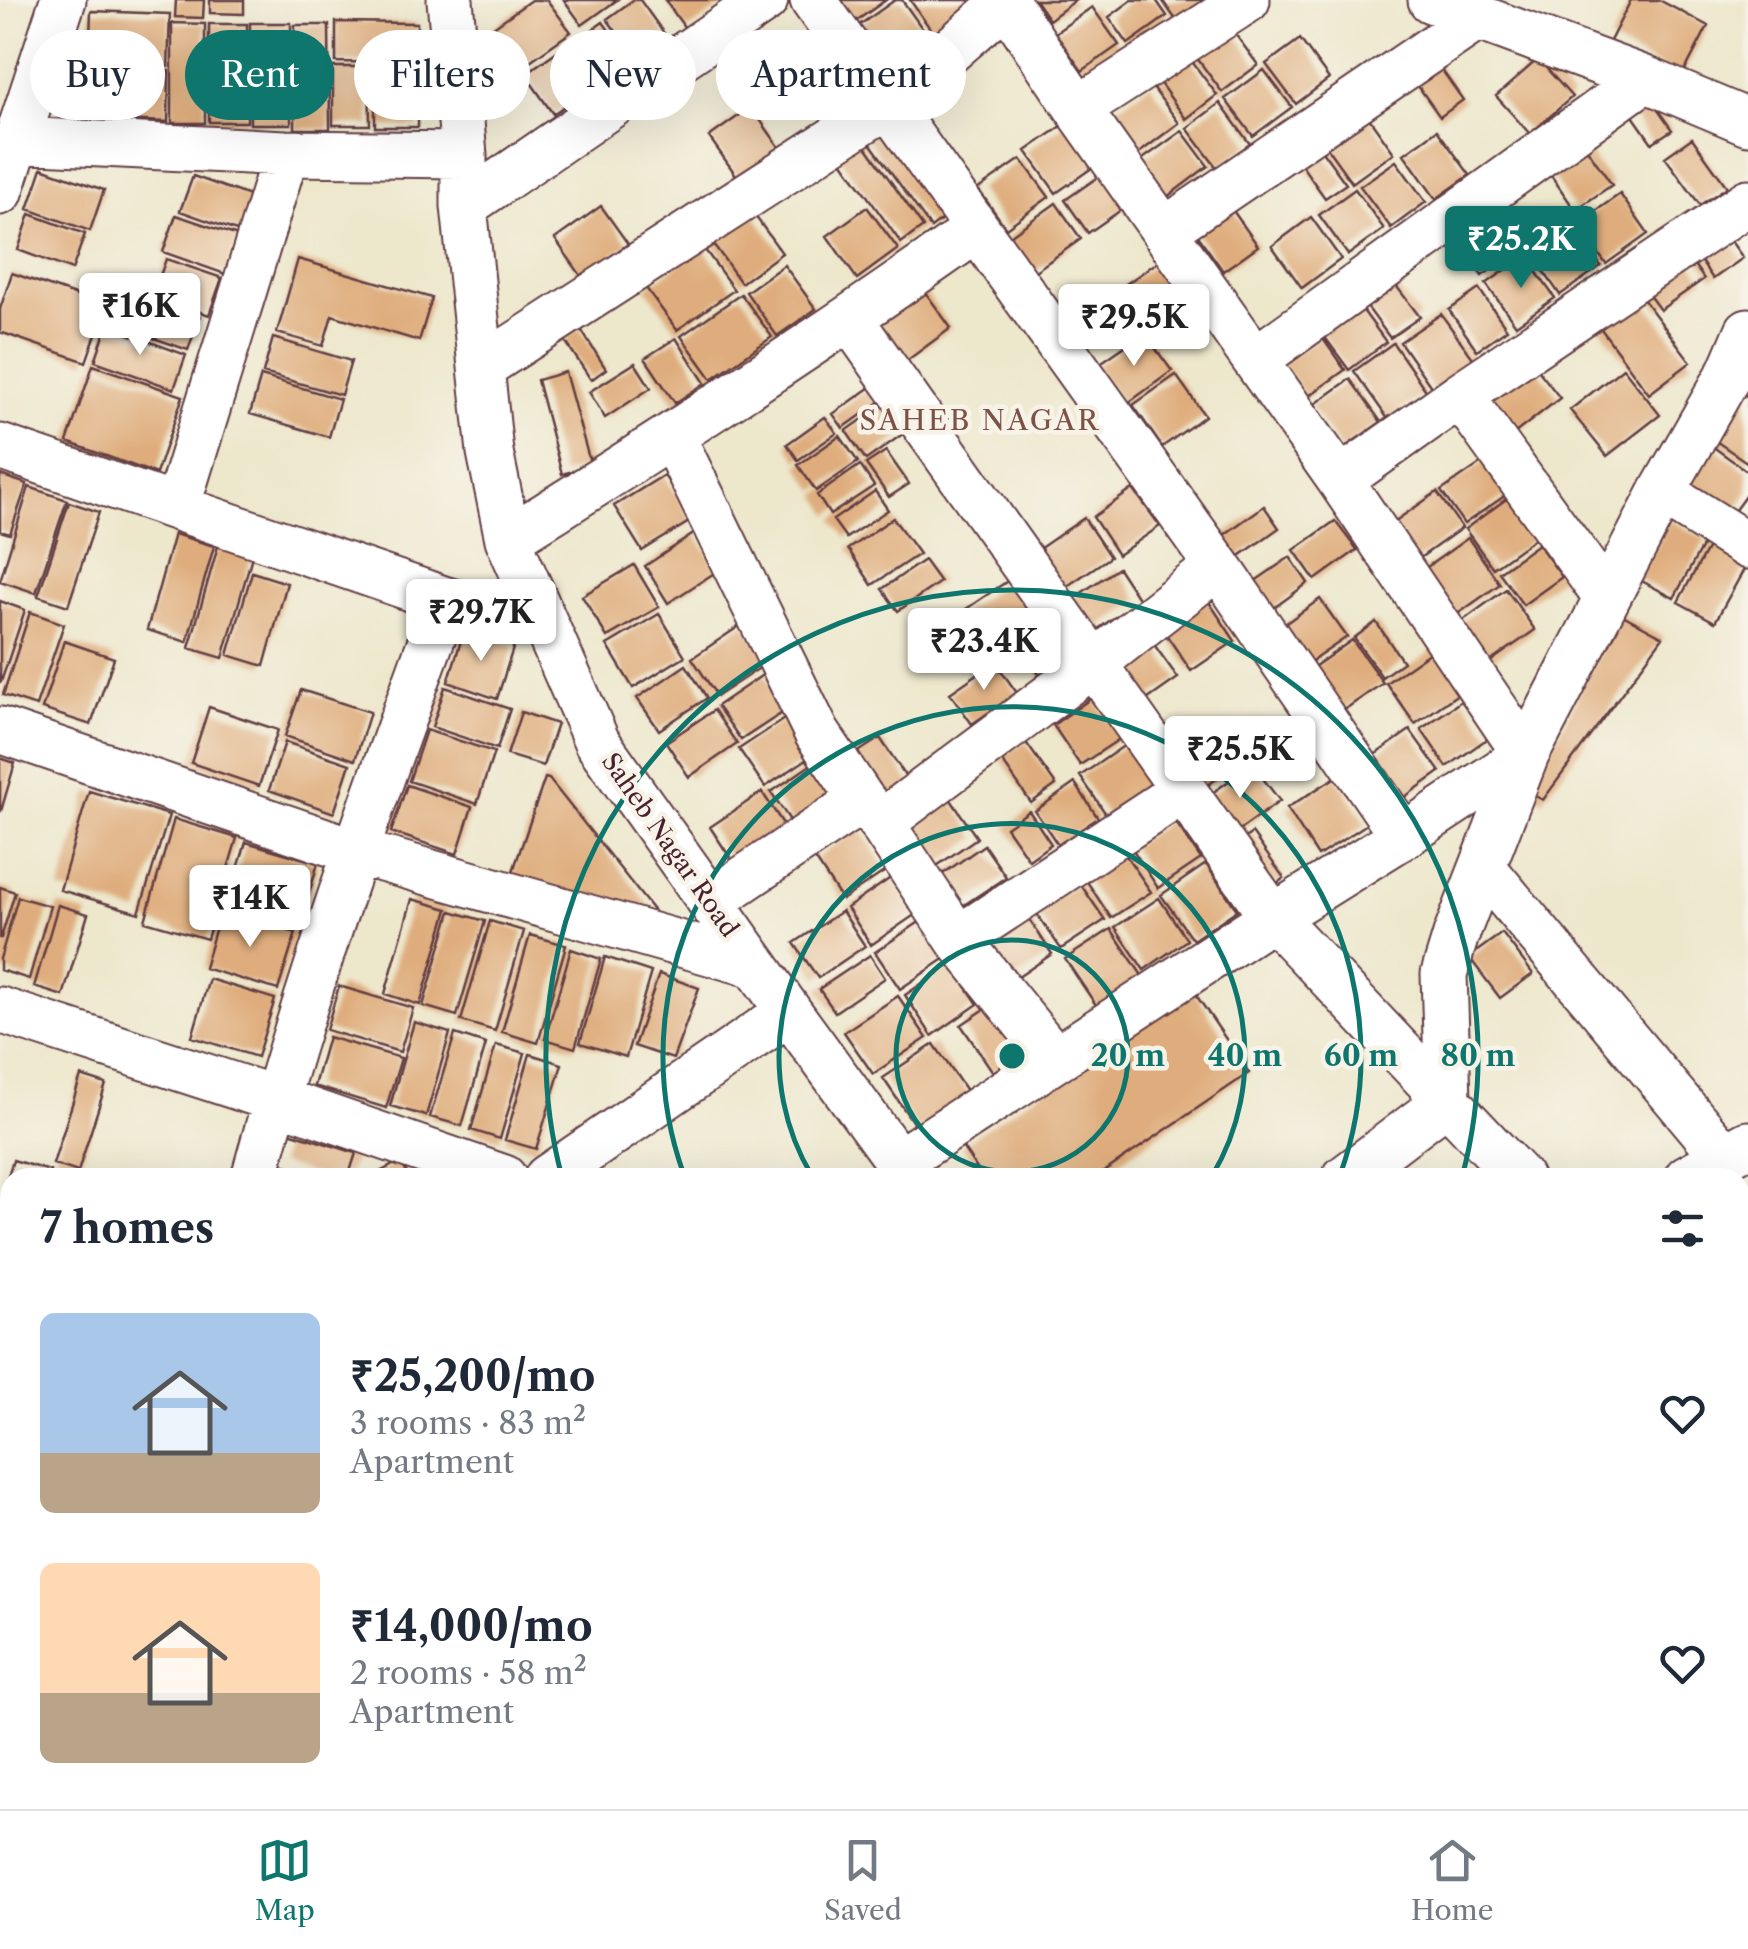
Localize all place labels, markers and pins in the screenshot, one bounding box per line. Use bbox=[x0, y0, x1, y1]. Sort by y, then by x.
pin: ₹25.2K bbox=[1440, 206, 1602, 291]
pin: ₹16K bbox=[81, 273, 199, 358]
pin: ₹29.5K bbox=[1053, 284, 1215, 369]
pin: ₹29.7K bbox=[400, 579, 562, 664]
pin: ₹23.4K bbox=[903, 608, 1065, 693]
pin: ₹25.5K bbox=[1159, 716, 1321, 801]
pin: ₹14K bbox=[191, 865, 309, 950]
centre of rings bbox=[994, 1038, 1030, 1074]

